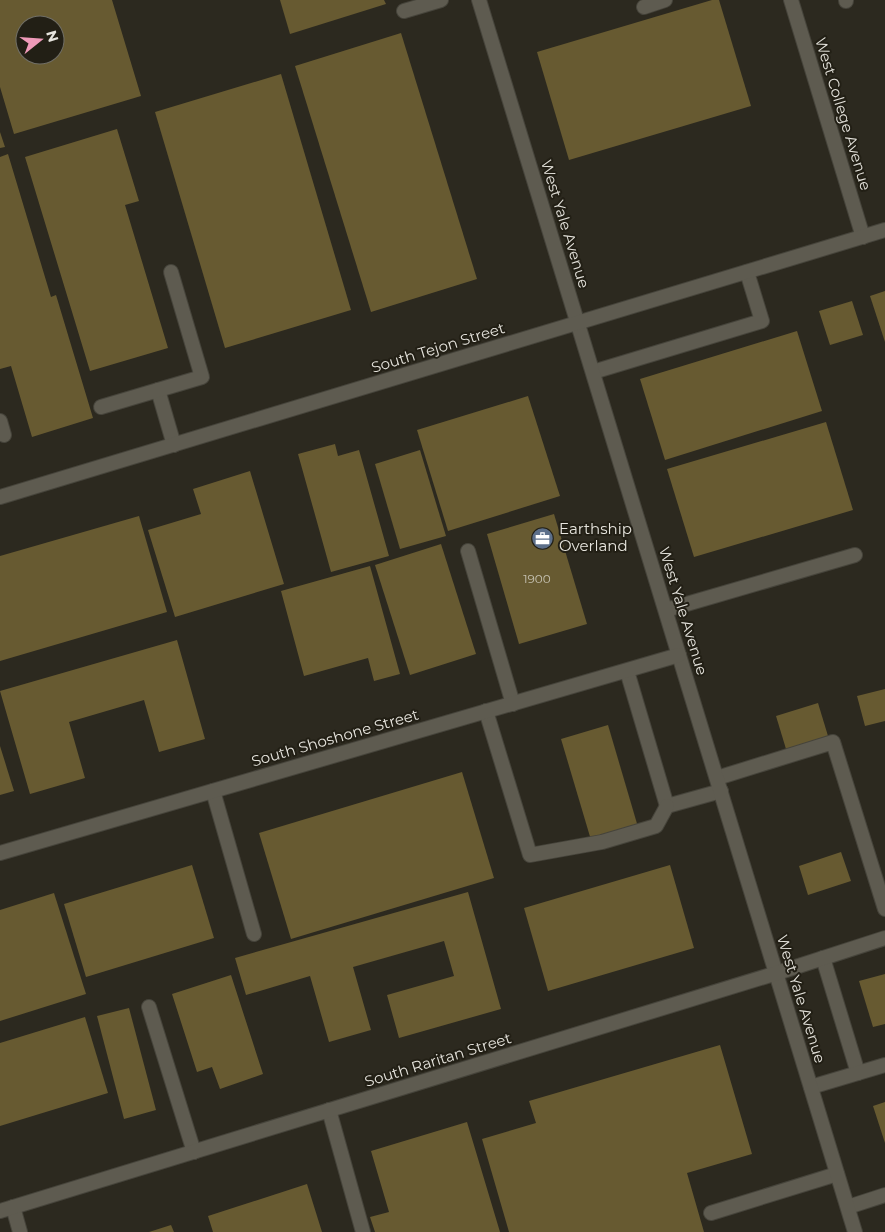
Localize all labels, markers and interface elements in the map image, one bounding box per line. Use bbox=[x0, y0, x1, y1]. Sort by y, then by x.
north arrow bbox=[15, 15, 65, 65]
text: N bbox=[42, 28, 63, 44]
street label: West College Avenue bbox=[811, 35, 876, 193]
street label: West Yale Avenue bbox=[537, 157, 594, 290]
street label: South Tejon Street bbox=[369, 318, 507, 377]
place label: Earthship Overland bbox=[559, 519, 632, 555]
office icon: Earthship Overland bbox=[531, 526, 555, 550]
street label: West Yale Avenue bbox=[655, 544, 712, 677]
house number: 1900 bbox=[523, 571, 551, 586]
street label: South Shoshone Street bbox=[249, 705, 421, 770]
street label: West Yale Avenue bbox=[773, 932, 830, 1065]
street label: South Raritan Street bbox=[362, 1028, 513, 1091]

